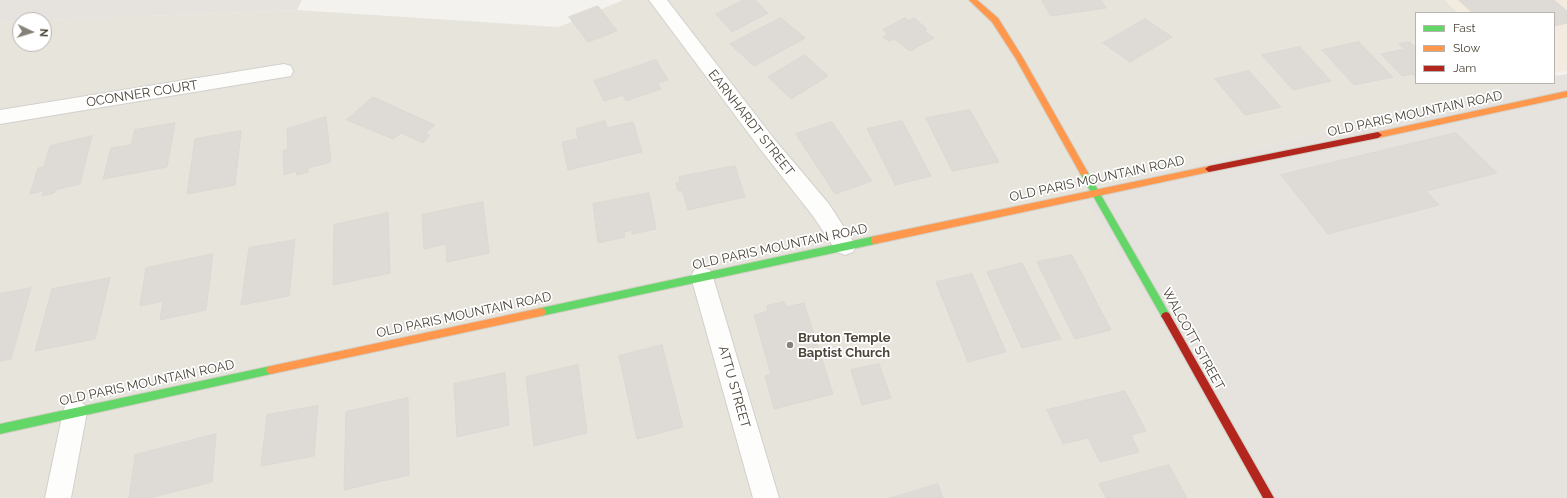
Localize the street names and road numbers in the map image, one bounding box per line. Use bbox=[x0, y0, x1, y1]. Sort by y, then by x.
street label: EARNHARDT STREET bbox=[705, 67, 797, 179]
street label: OCONNER COURT bbox=[85, 77, 199, 111]
street label: OLD PARIS MOUNTAIN ROAD bbox=[1326, 88, 1504, 140]
street label: OLD PARIS MOUNTAIN ROAD bbox=[1008, 153, 1186, 205]
street label: OLD PARIS MOUNTAIN ROAD bbox=[691, 221, 869, 273]
street label: WALCOTT STREET bbox=[1158, 285, 1228, 393]
street label: OLD PARIS MOUNTAIN ROAD bbox=[375, 289, 553, 341]
street label: ATTU STREET bbox=[715, 344, 753, 430]
street label: OLD PARIS MOUNTAIN ROAD bbox=[58, 357, 236, 409]

